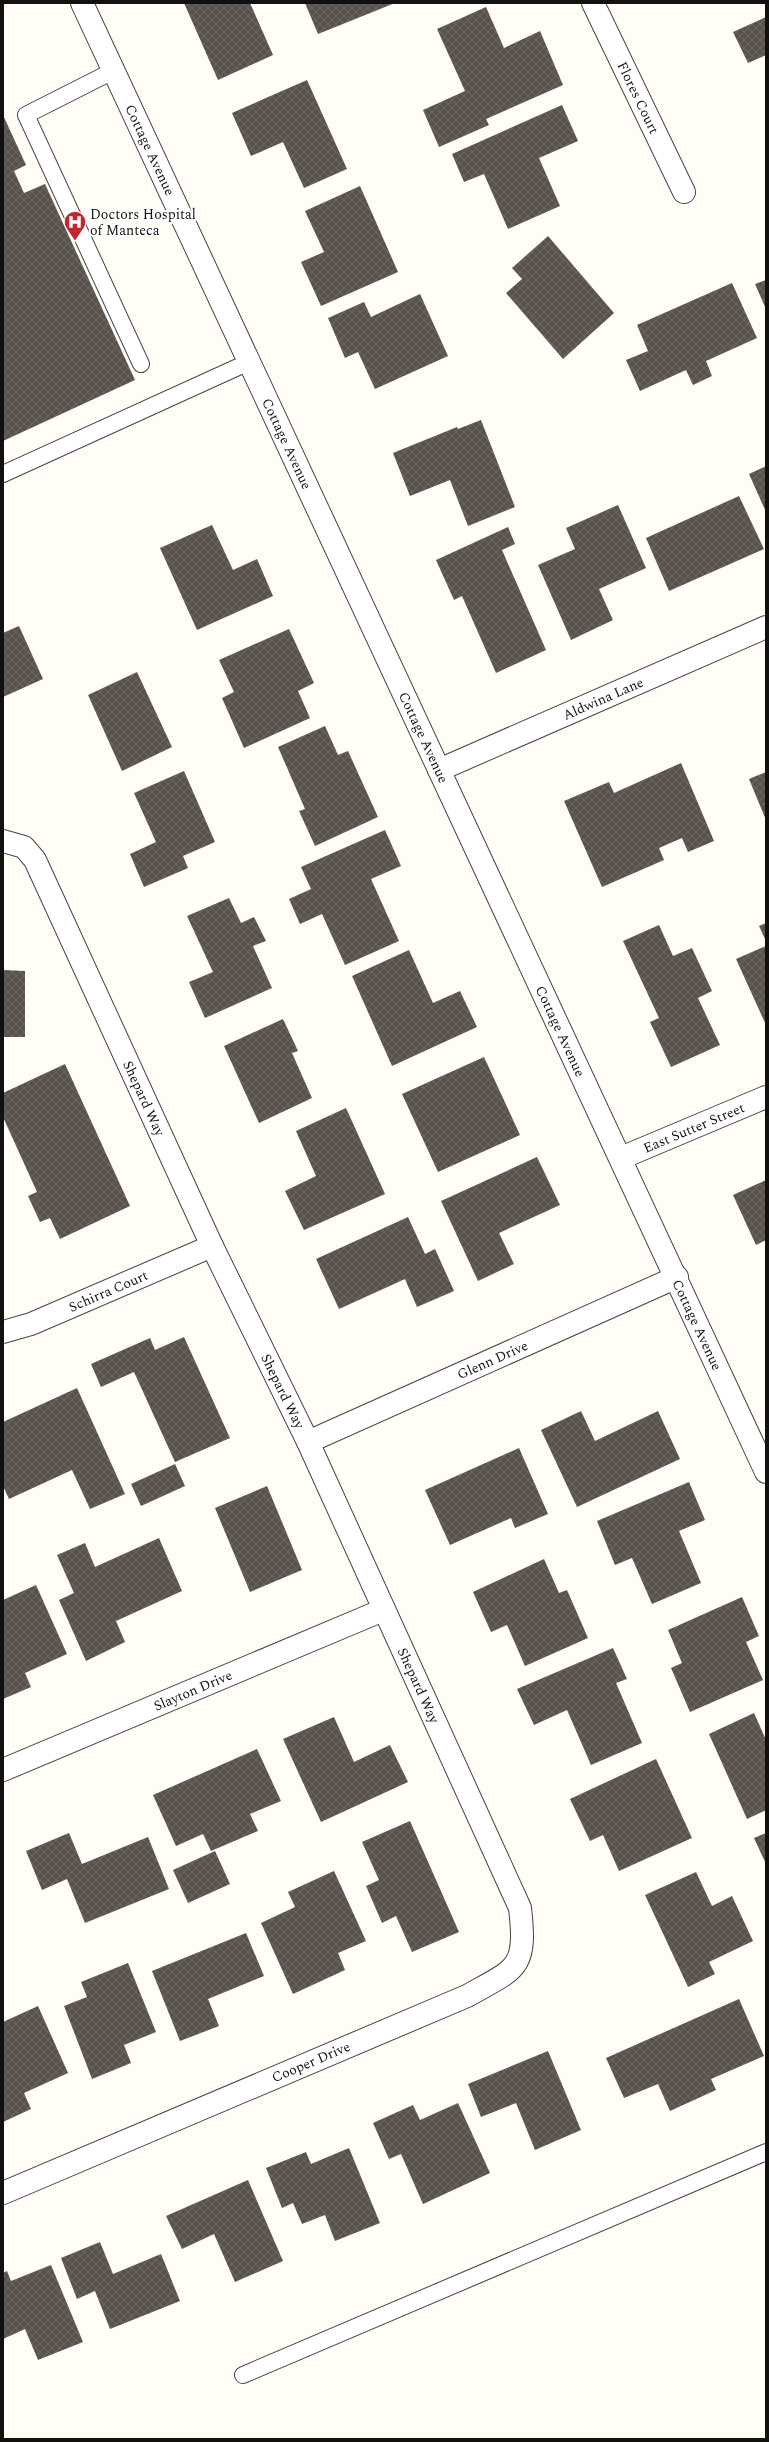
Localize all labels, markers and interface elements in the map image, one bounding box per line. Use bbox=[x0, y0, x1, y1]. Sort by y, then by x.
street label: Flores Court bbox=[612, 58, 665, 137]
street label: Cottage Avenue bbox=[120, 101, 181, 199]
place label: Doctors Hospital of Manteca bbox=[90, 204, 196, 241]
hospital icon: Doctors Hospital of Manteca bbox=[62, 209, 88, 242]
street label: Cottage Avenue bbox=[257, 394, 318, 493]
street label: Aldwina Lane bbox=[559, 671, 647, 725]
street label: Cottage Avenue bbox=[394, 688, 454, 787]
street label: Cottage Avenue bbox=[530, 982, 591, 1080]
street label: Shepard Way bbox=[118, 1057, 171, 1141]
street label: East Sutter Street bbox=[640, 1097, 748, 1158]
street label: Schirra Court bbox=[65, 1264, 151, 1317]
street label: Cottage Avenue bbox=[667, 1276, 728, 1374]
street label: Glenn Drive bbox=[454, 1334, 531, 1385]
street label: Shepard Way bbox=[256, 1350, 311, 1433]
street label: Shepard Way bbox=[392, 1644, 446, 1728]
street label: Slayton Drive bbox=[150, 1664, 236, 1716]
street label: Cooper Drive bbox=[268, 2036, 354, 2088]

